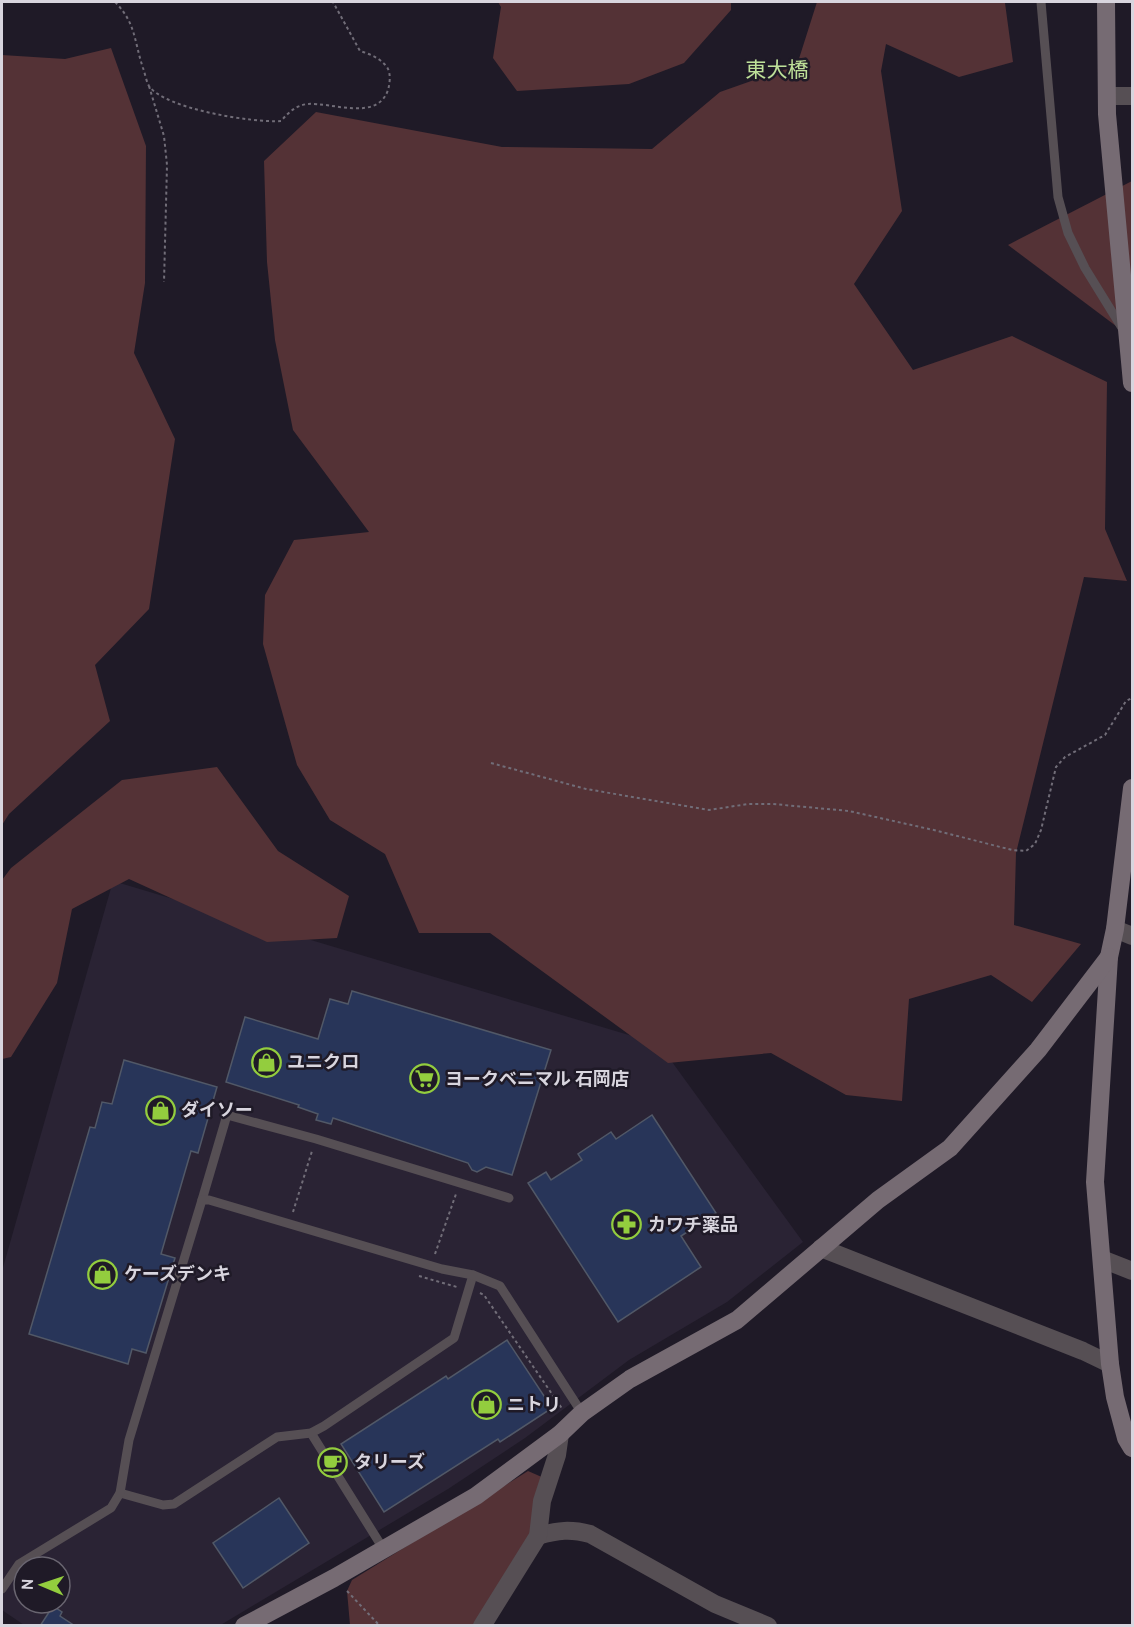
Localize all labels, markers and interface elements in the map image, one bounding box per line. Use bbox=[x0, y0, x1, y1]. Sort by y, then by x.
district label: 東大橋 bbox=[746, 57, 809, 82]
shop icon: ユニクロ bbox=[250, 1046, 282, 1078]
place label: ユニクロ bbox=[287, 1051, 359, 1073]
supermarket icon: ヨークベニマル 石岡店 bbox=[408, 1063, 440, 1095]
place label: ヨークベニマル 石岡店 bbox=[445, 1068, 629, 1090]
shop icon: ダイソー bbox=[144, 1094, 176, 1126]
place label: ダイソー bbox=[181, 1099, 253, 1121]
pharmacy icon: カワチ薬品 bbox=[611, 1209, 643, 1241]
place label: カワチ薬品 bbox=[648, 1214, 738, 1236]
shop icon: ケーズデンキ bbox=[87, 1258, 119, 1290]
place label: ケーズデンキ bbox=[124, 1263, 231, 1285]
shop icon: ニトリ bbox=[470, 1389, 502, 1421]
place label: ニトリ bbox=[507, 1394, 561, 1416]
cafe icon: タリーズ bbox=[317, 1446, 349, 1478]
place label: タリーズ bbox=[354, 1451, 425, 1473]
north arrow bbox=[12, 1555, 72, 1615]
text: N bbox=[18, 1579, 37, 1590]

